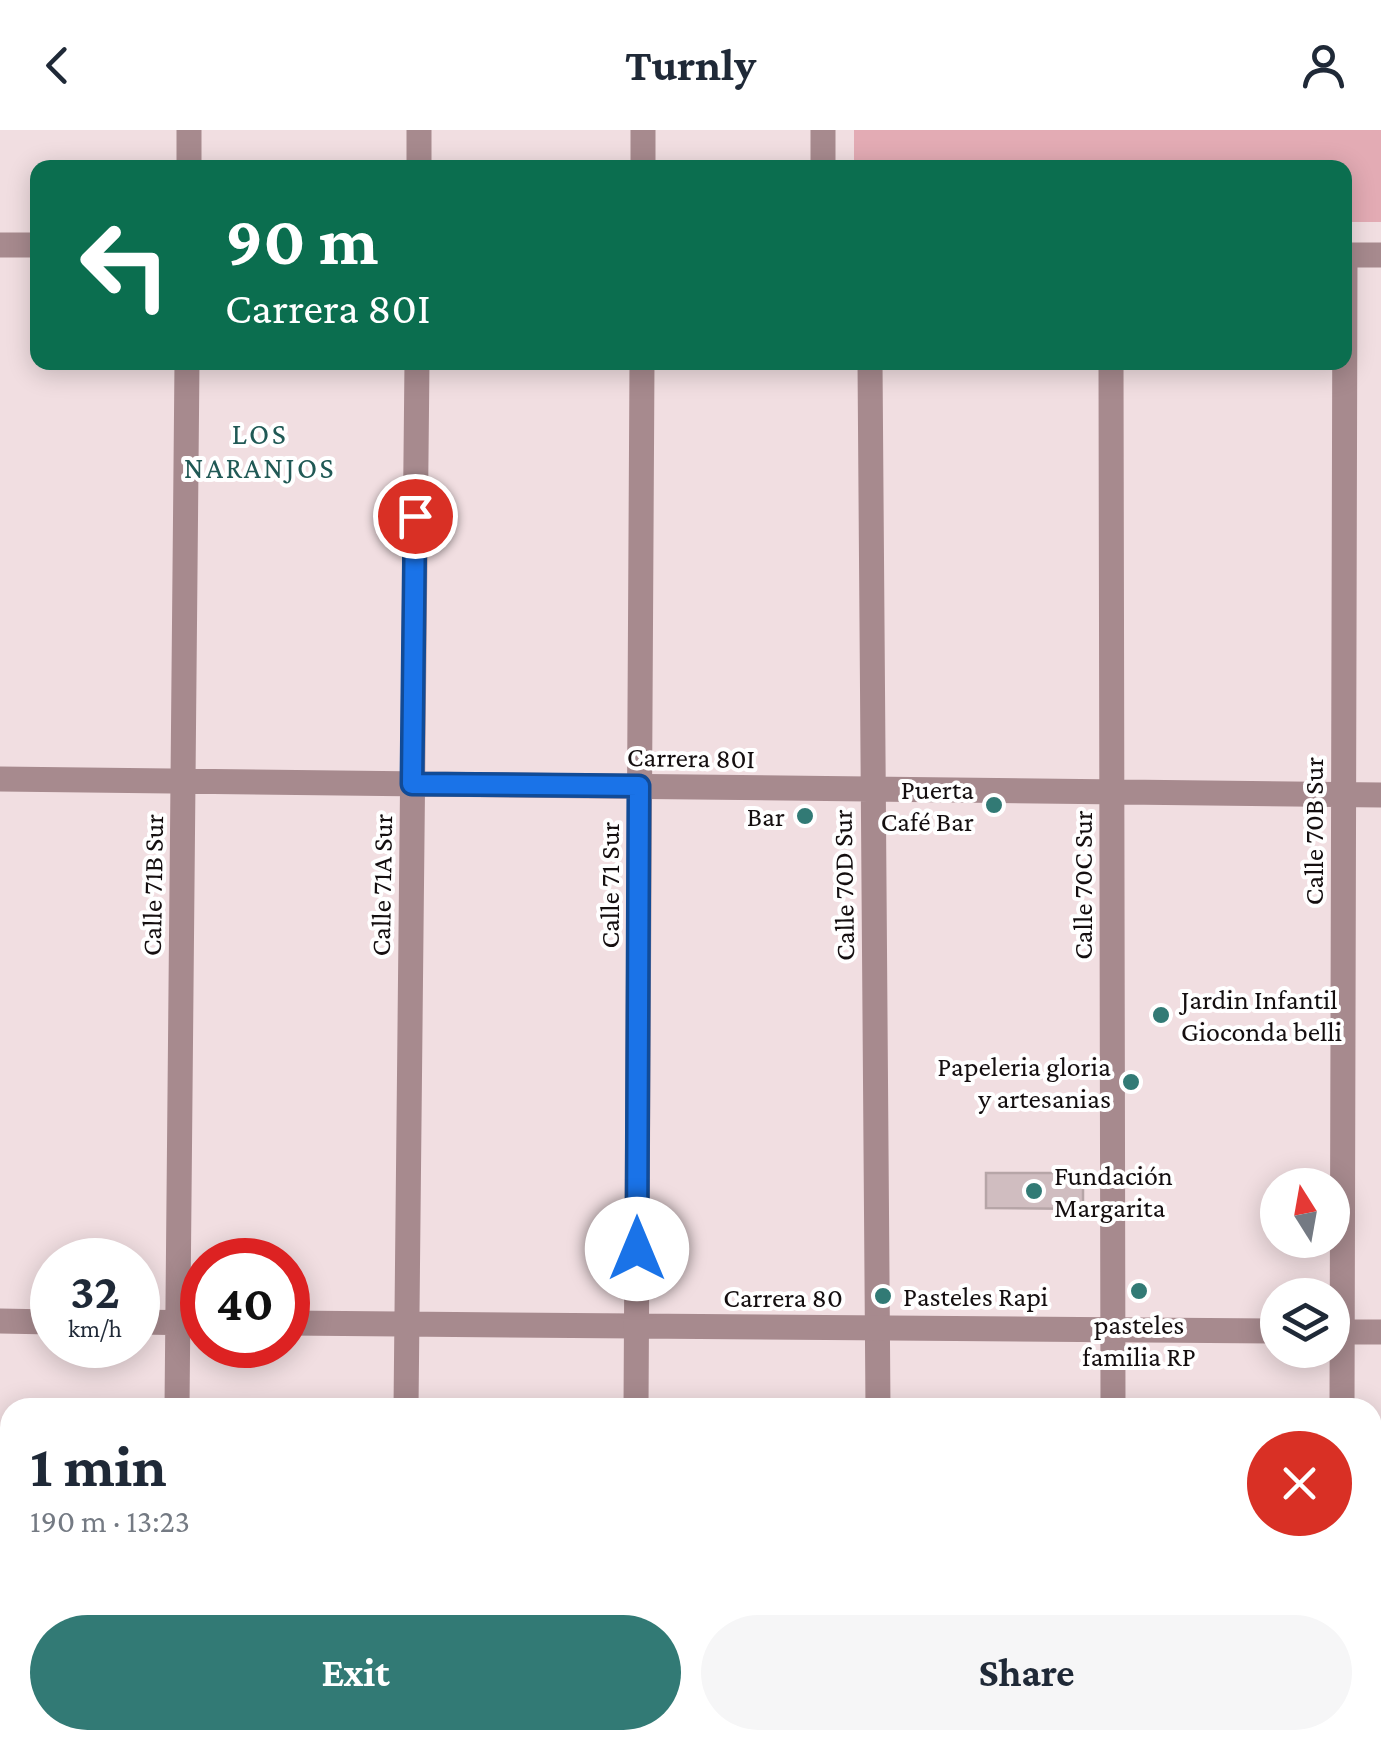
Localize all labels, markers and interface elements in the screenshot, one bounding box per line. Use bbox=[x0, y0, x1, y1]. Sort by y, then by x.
icon: back bbox=[30, 38, 85, 93]
icon: person bbox=[1296, 38, 1351, 93]
text: Turnly bbox=[625, 40, 756, 90]
icon: left bbox=[60, 200, 190, 330]
text: 90 m bbox=[225, 201, 378, 279]
text: Carrera 80I bbox=[225, 283, 431, 333]
district label: LOS NARANJOS bbox=[184, 417, 336, 484]
pin bbox=[373, 474, 458, 559]
icon: arrive bbox=[388, 489, 443, 544]
street label: Carrera 80I bbox=[627, 741, 755, 774]
street label: Calle 70B Sur bbox=[1298, 757, 1329, 905]
place label: Puerta Café Bar bbox=[881, 774, 974, 837]
marker: Puerta Café Bar bbox=[983, 794, 1005, 816]
place label: Bar bbox=[747, 801, 785, 832]
marker: Bar bbox=[794, 805, 816, 827]
street label: Calle 70D Sur bbox=[827, 809, 860, 961]
street label: Calle 70C Sur bbox=[1067, 810, 1098, 960]
street label: Calle 71A Sur bbox=[365, 813, 398, 957]
street label: Calle 71B Sur bbox=[136, 814, 169, 956]
street label: Calle 71 Sur bbox=[594, 821, 625, 948]
place label: Jardin Infantil Gioconda belli bbox=[1178, 984, 1342, 1047]
marker: Jardin Infantil Gioconda belli bbox=[1150, 1004, 1172, 1026]
place label: Papeleria gloria y artesanias bbox=[937, 1051, 1111, 1114]
marker: Papeleria gloria y artesanias bbox=[1120, 1071, 1142, 1093]
place label: Fundación Margarita bbox=[1054, 1160, 1173, 1223]
north arrow bbox=[1260, 1168, 1350, 1258]
map controls bbox=[1260, 1168, 1350, 1368]
marker: Fundación Margarita bbox=[1023, 1180, 1045, 1202]
position arrow bbox=[585, 1197, 689, 1301]
speed limit sign: 40 bbox=[180, 1238, 310, 1368]
text: 32 bbox=[70, 1263, 120, 1319]
button: layers bbox=[1260, 1278, 1350, 1368]
marker: pasteles familia RP bbox=[1128, 1280, 1150, 1302]
place label: Pasteles Rapi bbox=[903, 1281, 1048, 1312]
street label: Carrera 80 bbox=[723, 1282, 843, 1313]
marker: Pasteles Rapi bbox=[872, 1285, 894, 1307]
place label: pasteles familia RP bbox=[1082, 1309, 1196, 1372]
text: km/h bbox=[68, 1315, 122, 1342]
button: close bbox=[1247, 1431, 1352, 1536]
text: 1 min bbox=[30, 1432, 167, 1499]
text: 190 m · 13:23 bbox=[30, 1503, 190, 1539]
button: Exit bbox=[30, 1615, 681, 1730]
button: Share bbox=[701, 1615, 1352, 1730]

